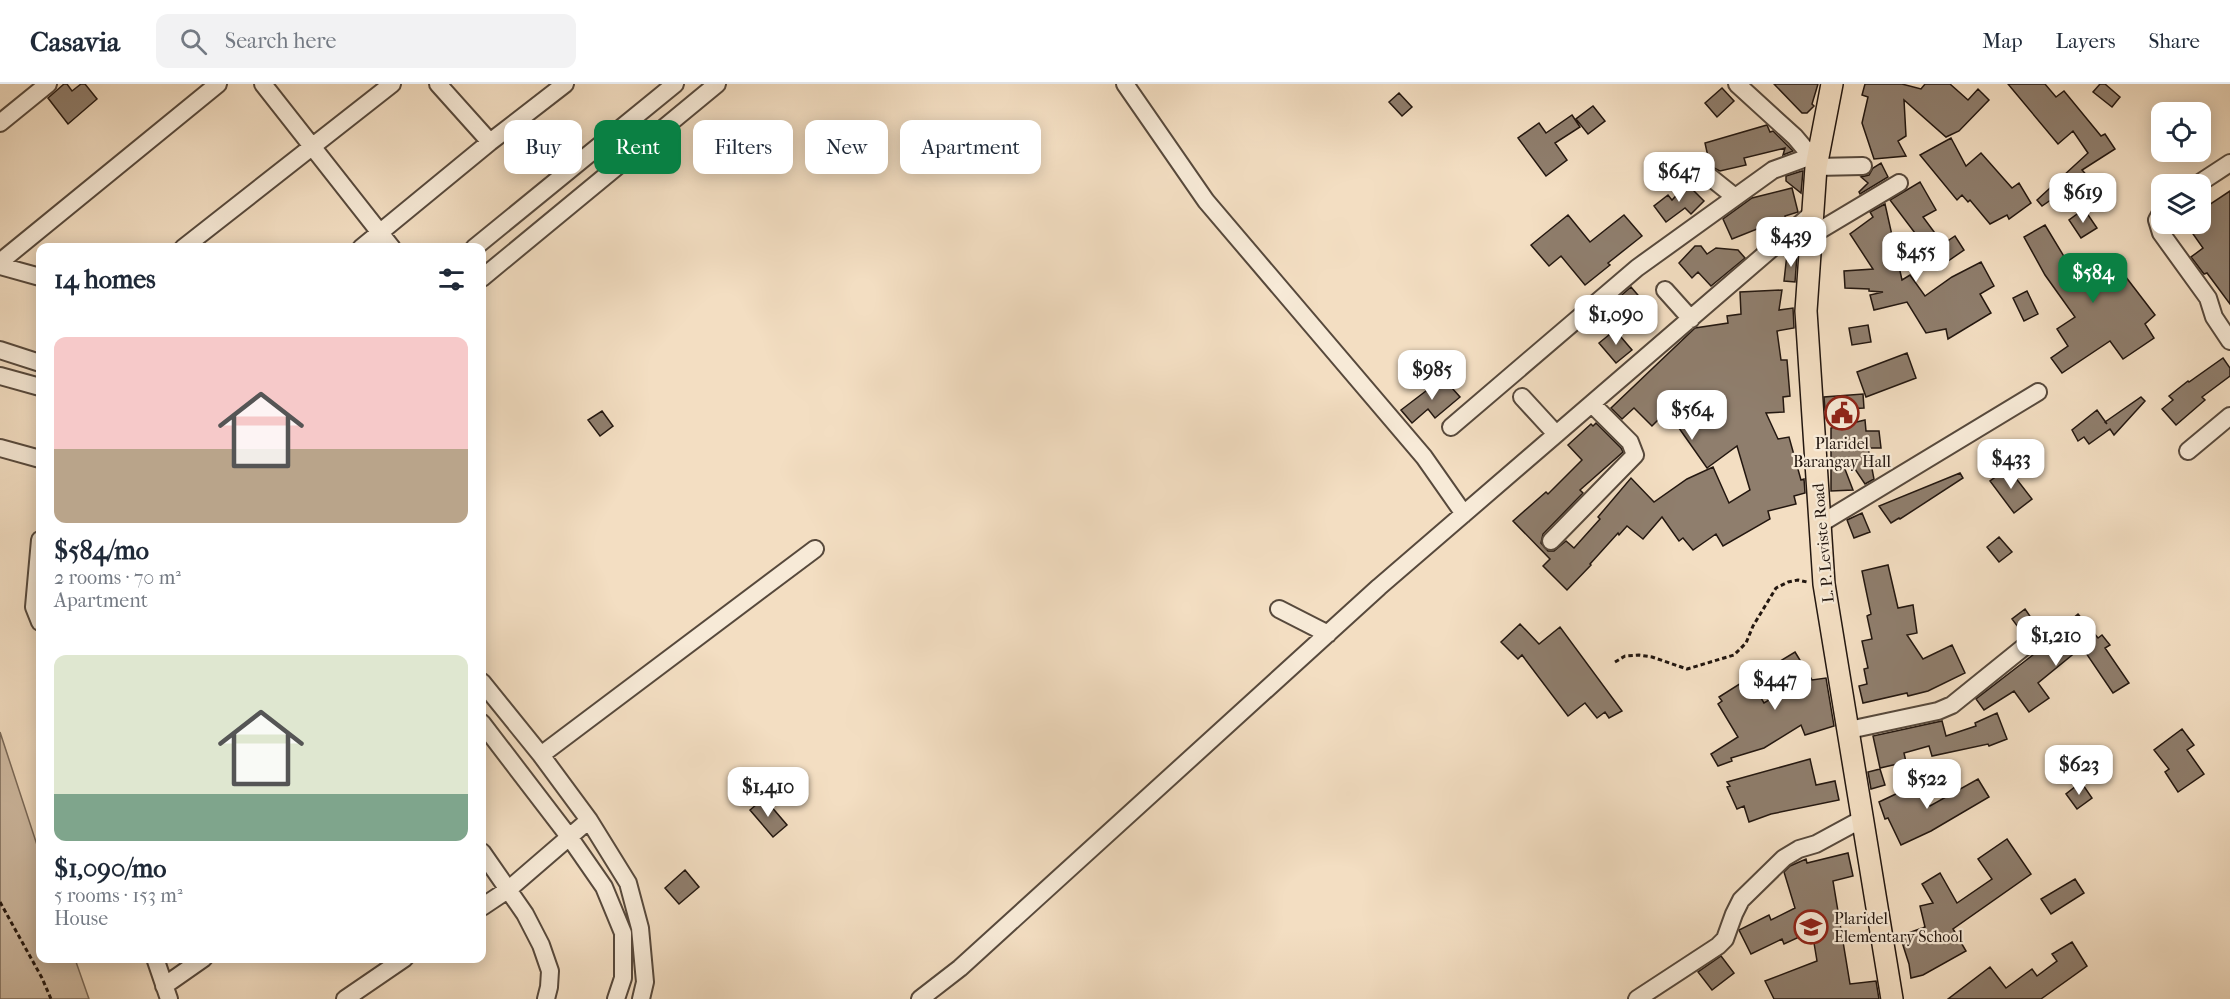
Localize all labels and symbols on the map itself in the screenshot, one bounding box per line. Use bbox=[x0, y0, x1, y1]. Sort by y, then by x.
pin: $647 bbox=[1643, 152, 1715, 203]
pin: $619 bbox=[2047, 173, 2119, 224]
pin: $439 bbox=[1755, 217, 1827, 268]
pin: $455 bbox=[1880, 232, 1952, 283]
pin: $584 bbox=[2057, 253, 2129, 304]
pin: $1,090 bbox=[1567, 295, 1665, 346]
pin: $985 bbox=[1396, 350, 1468, 401]
pin: $564 bbox=[1656, 390, 1728, 441]
public building icon: Plaridel Barangay Hall bbox=[1824, 395, 1860, 431]
place label: Plaridel Barangay Hall bbox=[1793, 434, 1891, 471]
pin: $433 bbox=[1975, 439, 2047, 490]
street label: L. P. Leviste Road bbox=[1808, 482, 1838, 604]
pin: $1,210 bbox=[2007, 616, 2105, 667]
pin: $447 bbox=[1739, 660, 1811, 711]
pin: $623 bbox=[2043, 745, 2115, 796]
pin: $522 bbox=[1891, 759, 1963, 810]
pin: $1,410 bbox=[719, 767, 817, 818]
school or university icon: Plaridel Elementary School bbox=[1793, 909, 1829, 945]
place label: Plaridel Elementary School bbox=[1834, 909, 1963, 946]

